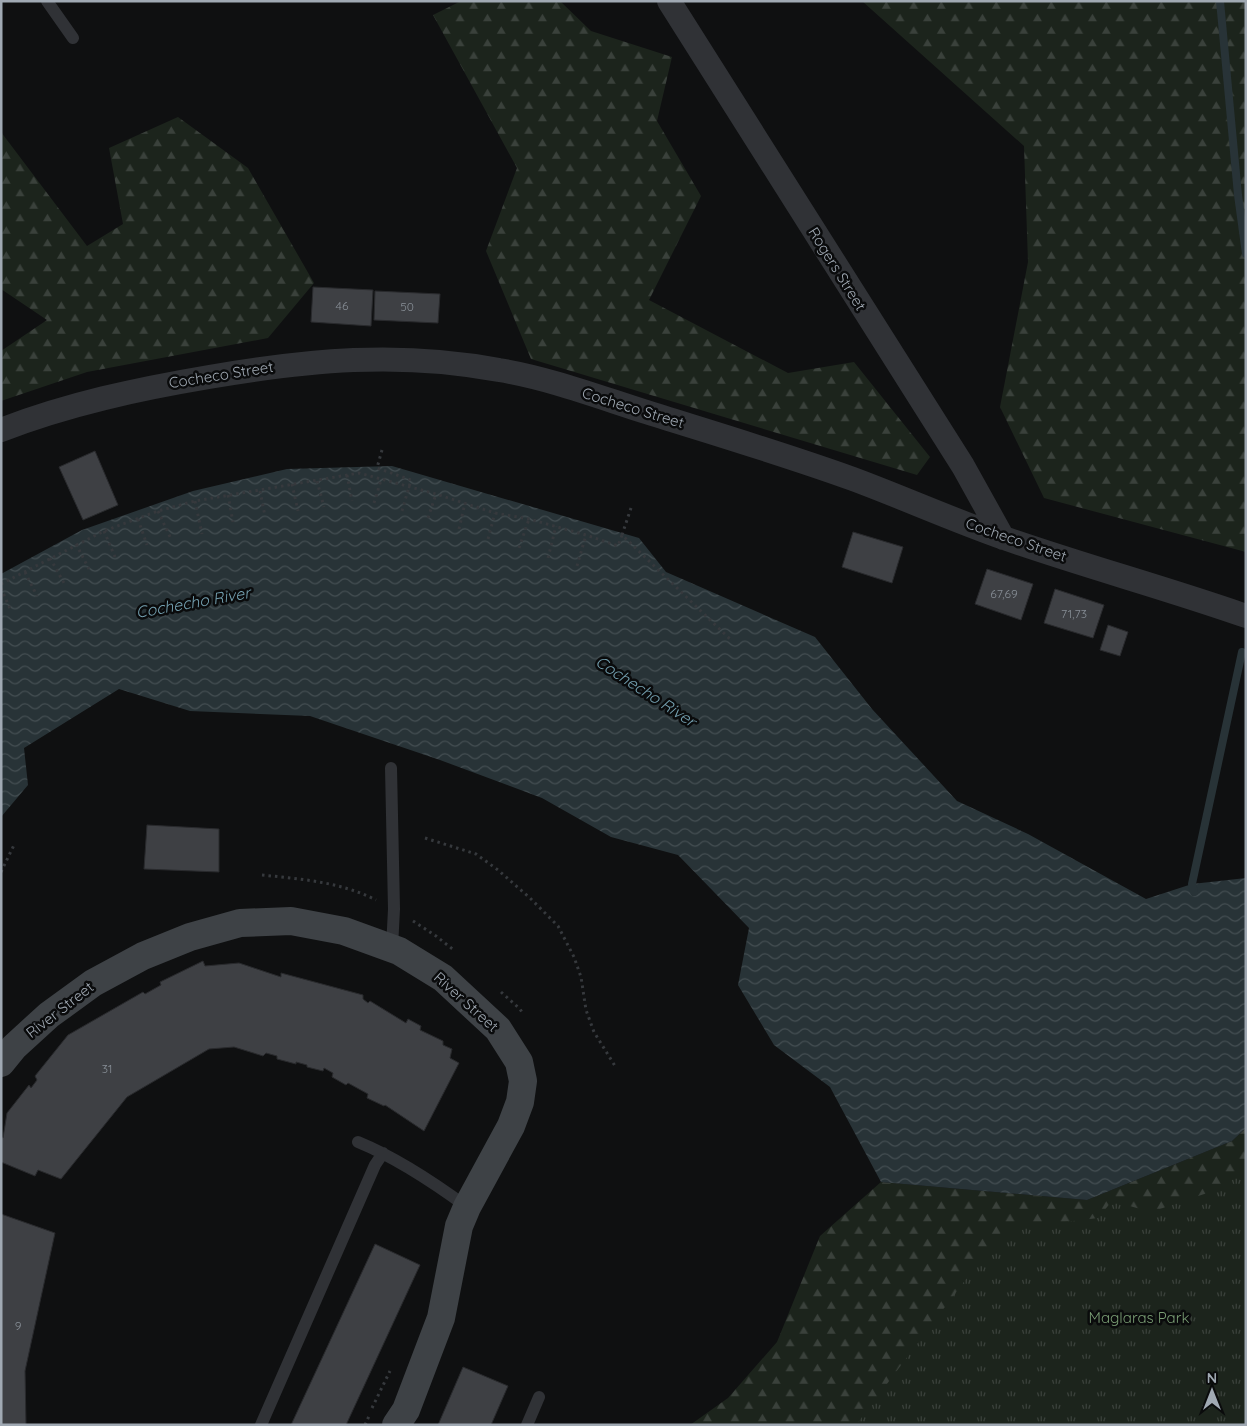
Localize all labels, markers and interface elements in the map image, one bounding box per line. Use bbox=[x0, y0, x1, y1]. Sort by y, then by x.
street label: Rogers Street bbox=[804, 224, 871, 314]
house number: 46 bbox=[336, 298, 349, 313]
house number: 50 bbox=[400, 299, 414, 314]
street label: Cocheco Street bbox=[167, 357, 275, 392]
street label: Cocheco Street bbox=[580, 383, 686, 432]
street label: Cocheco Street bbox=[963, 513, 1069, 566]
water label: Cochecho River bbox=[134, 582, 253, 622]
house number: 67,69 bbox=[990, 586, 1018, 601]
house number: 71,73 bbox=[1061, 606, 1087, 621]
water label: Cochecho River bbox=[592, 651, 701, 732]
street label: River Street bbox=[430, 968, 503, 1036]
street label: River Street bbox=[22, 977, 97, 1042]
house number: 31 bbox=[102, 1061, 112, 1076]
park label: Maglaras Park bbox=[1089, 1308, 1189, 1327]
house number: 9 bbox=[15, 1318, 22, 1333]
north arrow bbox=[1187, 1366, 1237, 1416]
text: N bbox=[1207, 1369, 1217, 1387]

